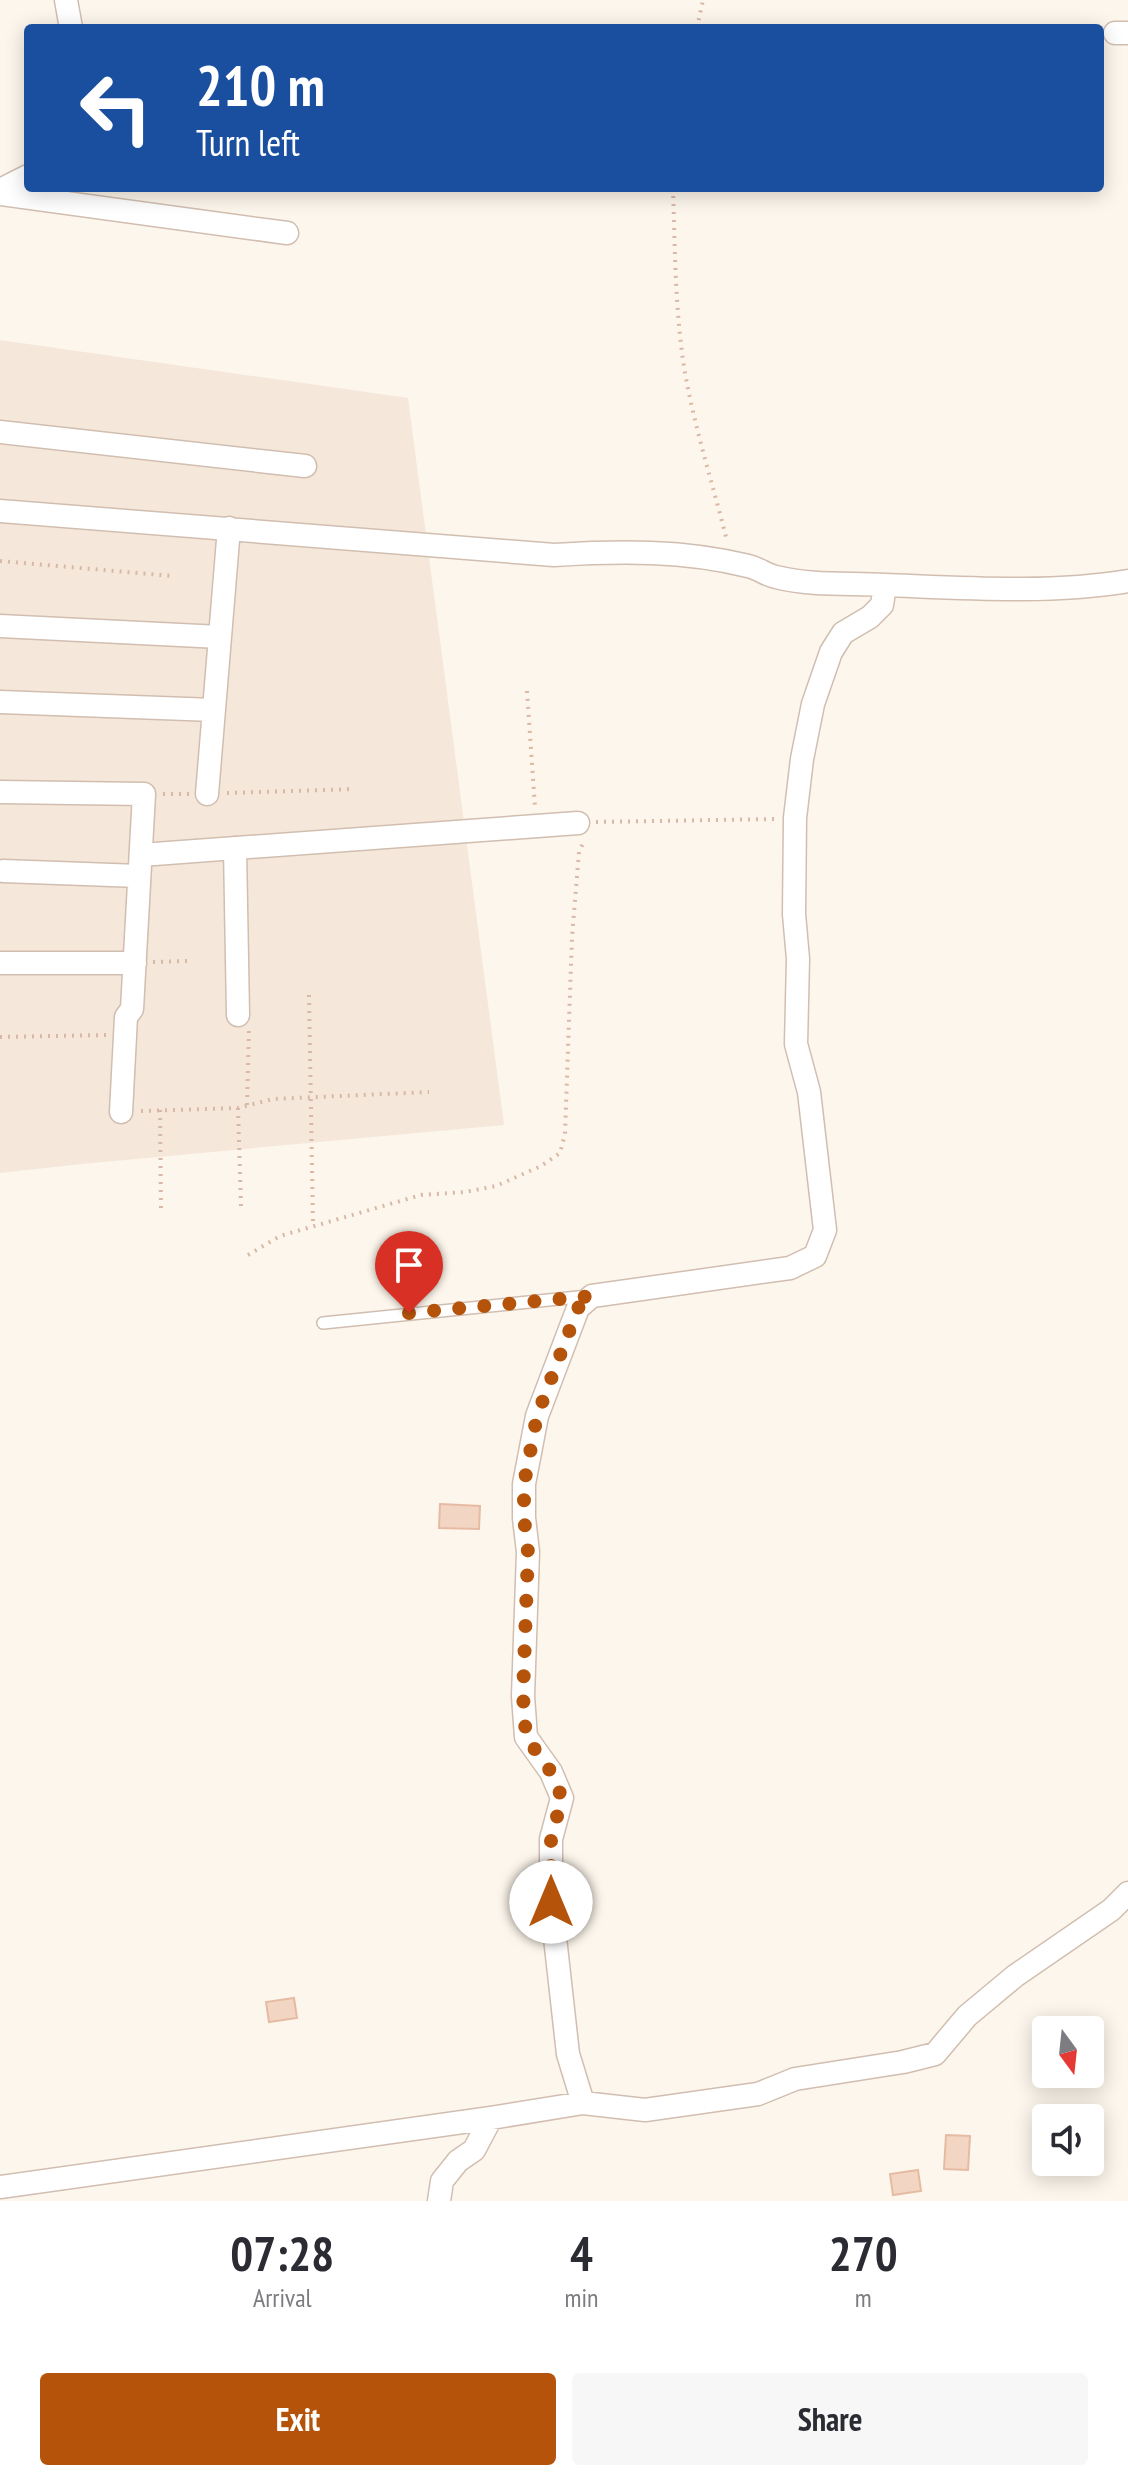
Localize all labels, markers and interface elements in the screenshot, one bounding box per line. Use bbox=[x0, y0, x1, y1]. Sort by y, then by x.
text: 210 m bbox=[196, 49, 325, 121]
icon: left bbox=[64, 56, 168, 160]
text: Turn left bbox=[196, 119, 300, 166]
pin bbox=[375, 1231, 443, 1313]
icon: arrive bbox=[387, 1243, 431, 1287]
position arrow bbox=[509, 1860, 593, 1944]
north arrow bbox=[1032, 2016, 1104, 2088]
map controls bbox=[1032, 2016, 1104, 2176]
button: sound bbox=[1032, 2104, 1104, 2176]
text: 07:28 bbox=[230, 2222, 334, 2284]
text: 4 bbox=[570, 2222, 593, 2284]
text: 270 bbox=[829, 2222, 898, 2284]
text: Arrival bbox=[253, 2281, 312, 2314]
text: min bbox=[564, 2281, 598, 2314]
text: m bbox=[855, 2281, 872, 2314]
button: Exit bbox=[40, 2373, 556, 2465]
button: Share bbox=[572, 2373, 1088, 2465]

